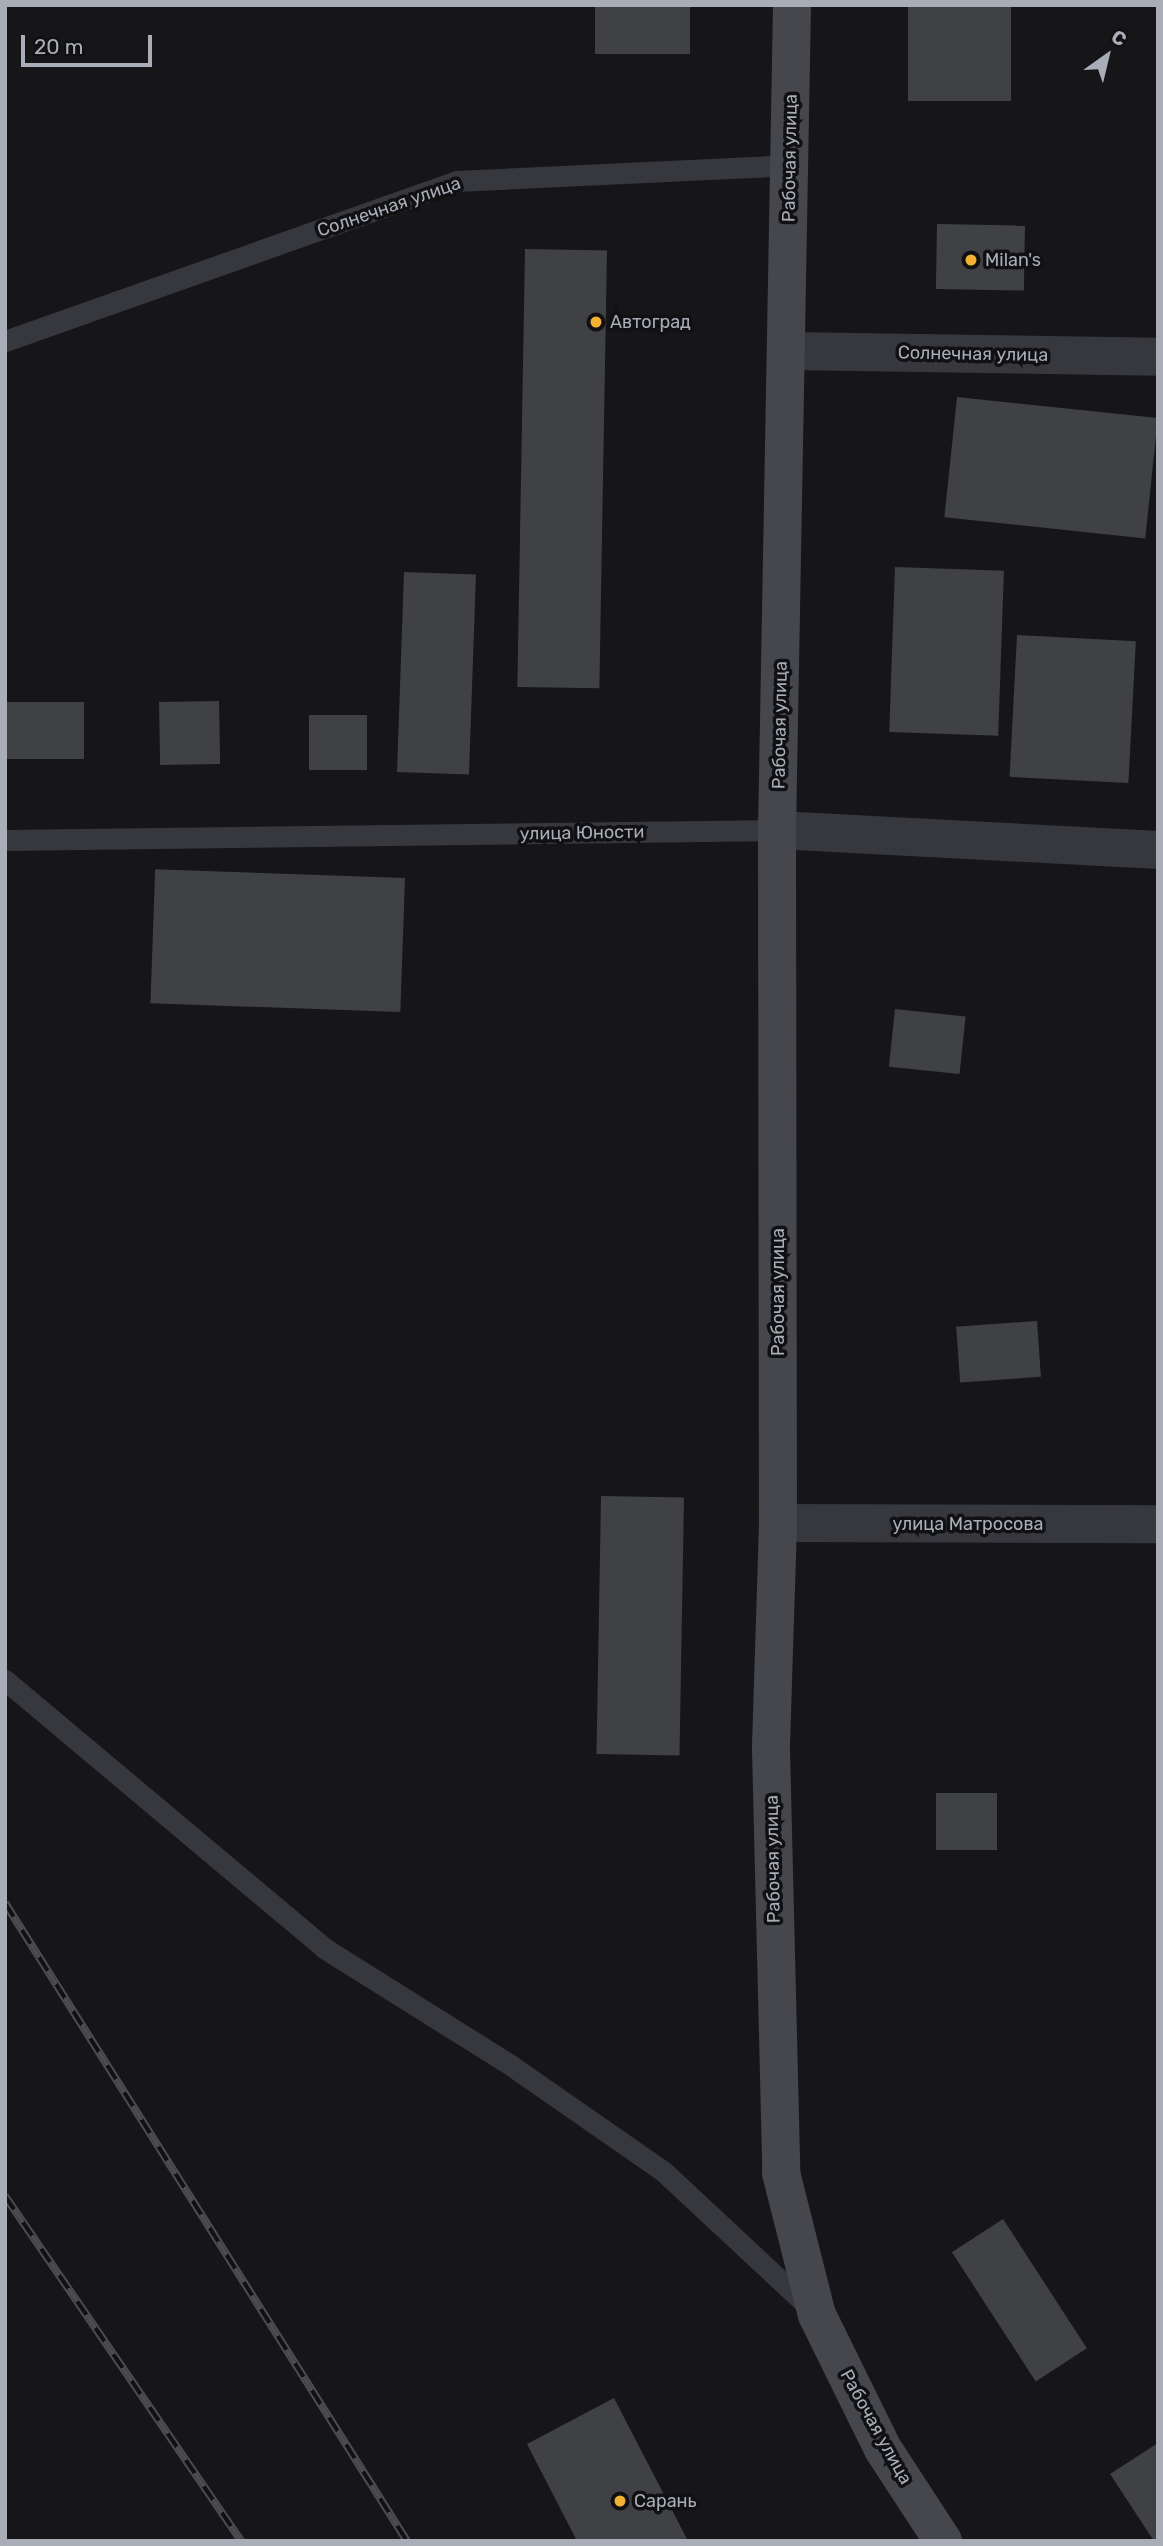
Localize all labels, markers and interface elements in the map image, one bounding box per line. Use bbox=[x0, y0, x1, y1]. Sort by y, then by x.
scale bar bbox=[24, 21, 156, 65]
north arrow bbox=[1072, 21, 1142, 91]
text: С bbox=[1107, 25, 1131, 51]
text: 20 m bbox=[34, 34, 83, 59]
street label: Рабочая улица bbox=[778, 94, 802, 222]
street label: Солнечная улица bbox=[314, 172, 464, 242]
place label: Milan's bbox=[985, 249, 1041, 271]
marker: Milan's bbox=[963, 252, 979, 268]
place label: Автоград bbox=[610, 311, 691, 333]
marker: Автоград bbox=[588, 314, 604, 330]
street label: Солнечная улица bbox=[898, 342, 1048, 366]
street label: Рабочая улица bbox=[768, 661, 792, 789]
street label: улица Юности bbox=[519, 821, 645, 845]
street label: Рабочая улица bbox=[767, 1228, 789, 1356]
street label: улица Матросова bbox=[893, 1513, 1043, 1535]
street label: Рабочая улица bbox=[761, 1795, 785, 1923]
street label: Рабочая улица bbox=[836, 2366, 916, 2488]
place label: Сарань bbox=[634, 2490, 697, 2512]
marker: Сарань bbox=[612, 2493, 628, 2509]

